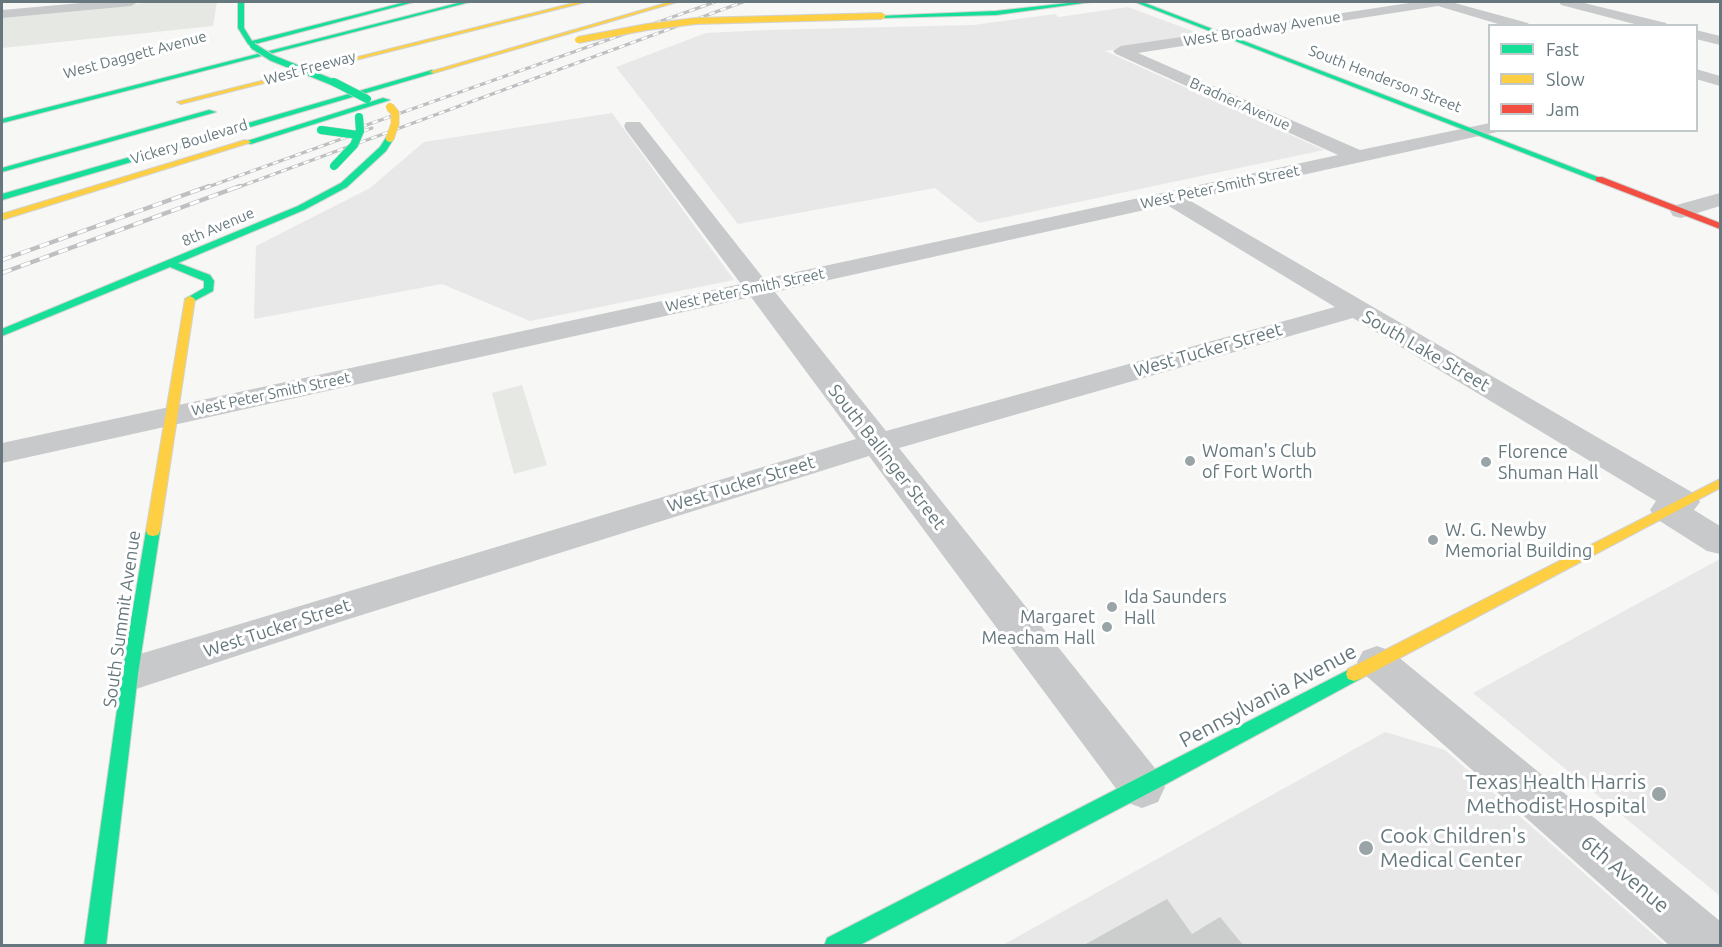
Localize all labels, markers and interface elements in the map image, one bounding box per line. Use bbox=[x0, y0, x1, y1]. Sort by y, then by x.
street label: West Broadway Avenue bbox=[1182, 8, 1342, 50]
legend bbox=[1488, 24, 1698, 132]
street label: West Daggett Avenue bbox=[62, 27, 208, 83]
text: Fast bbox=[1546, 39, 1579, 59]
street label: South Henderson Street bbox=[1306, 42, 1464, 116]
street label: West Freeway bbox=[262, 47, 358, 89]
text: Slow bbox=[1546, 69, 1585, 89]
street label: Bradner Avenue bbox=[1187, 74, 1293, 134]
text: Jam bbox=[1546, 99, 1580, 119]
street label: Vickery Boulevard bbox=[128, 116, 250, 168]
street label: West Peter Smith Street bbox=[1139, 161, 1301, 213]
street label: 8th Avenue bbox=[179, 204, 257, 250]
street label: West Peter Smith Street bbox=[664, 264, 826, 316]
street label: South Lake Street bbox=[1359, 306, 1493, 396]
street label: West Tucker Street bbox=[1131, 318, 1285, 382]
street label: West Peter Smith Street bbox=[190, 368, 352, 420]
street label: South Ballinger Street bbox=[824, 380, 950, 534]
place label: Woman's Club of Fort Worth bbox=[1202, 440, 1316, 482]
place label: Florence Shuman Hall bbox=[1498, 441, 1598, 484]
street label: West Tucker Street bbox=[664, 451, 818, 517]
marker: Woman's Club of Fort Worth bbox=[1183, 454, 1197, 468]
marker: Florence Shuman Hall bbox=[1479, 455, 1493, 469]
place label: W. G. Newby Memorial Building bbox=[1445, 519, 1592, 562]
street label: South Summit Avenue bbox=[99, 529, 145, 709]
marker: W. G. Newby Memorial Building bbox=[1426, 533, 1440, 547]
place label: Ida Saunders Hall bbox=[1124, 586, 1227, 628]
street label: West Tucker Street bbox=[201, 594, 353, 662]
marker: Ida Saunders Hall bbox=[1105, 600, 1119, 614]
place label: Margaret Meacham Hall bbox=[981, 606, 1095, 648]
marker: Margaret Meacham Hall bbox=[1100, 620, 1114, 634]
street label: Pennsylvania Avenue bbox=[1175, 639, 1361, 753]
place label: Texas Health Harris Methodist Hospital bbox=[1465, 769, 1646, 819]
marker: Texas Health Harris Methodist Hospital bbox=[1650, 785, 1668, 803]
place label: Cook Children's Medical Center bbox=[1380, 823, 1526, 873]
street label: 6th Avenue bbox=[1576, 830, 1674, 918]
marker: Cook Children's Medical Center bbox=[1357, 839, 1375, 857]

